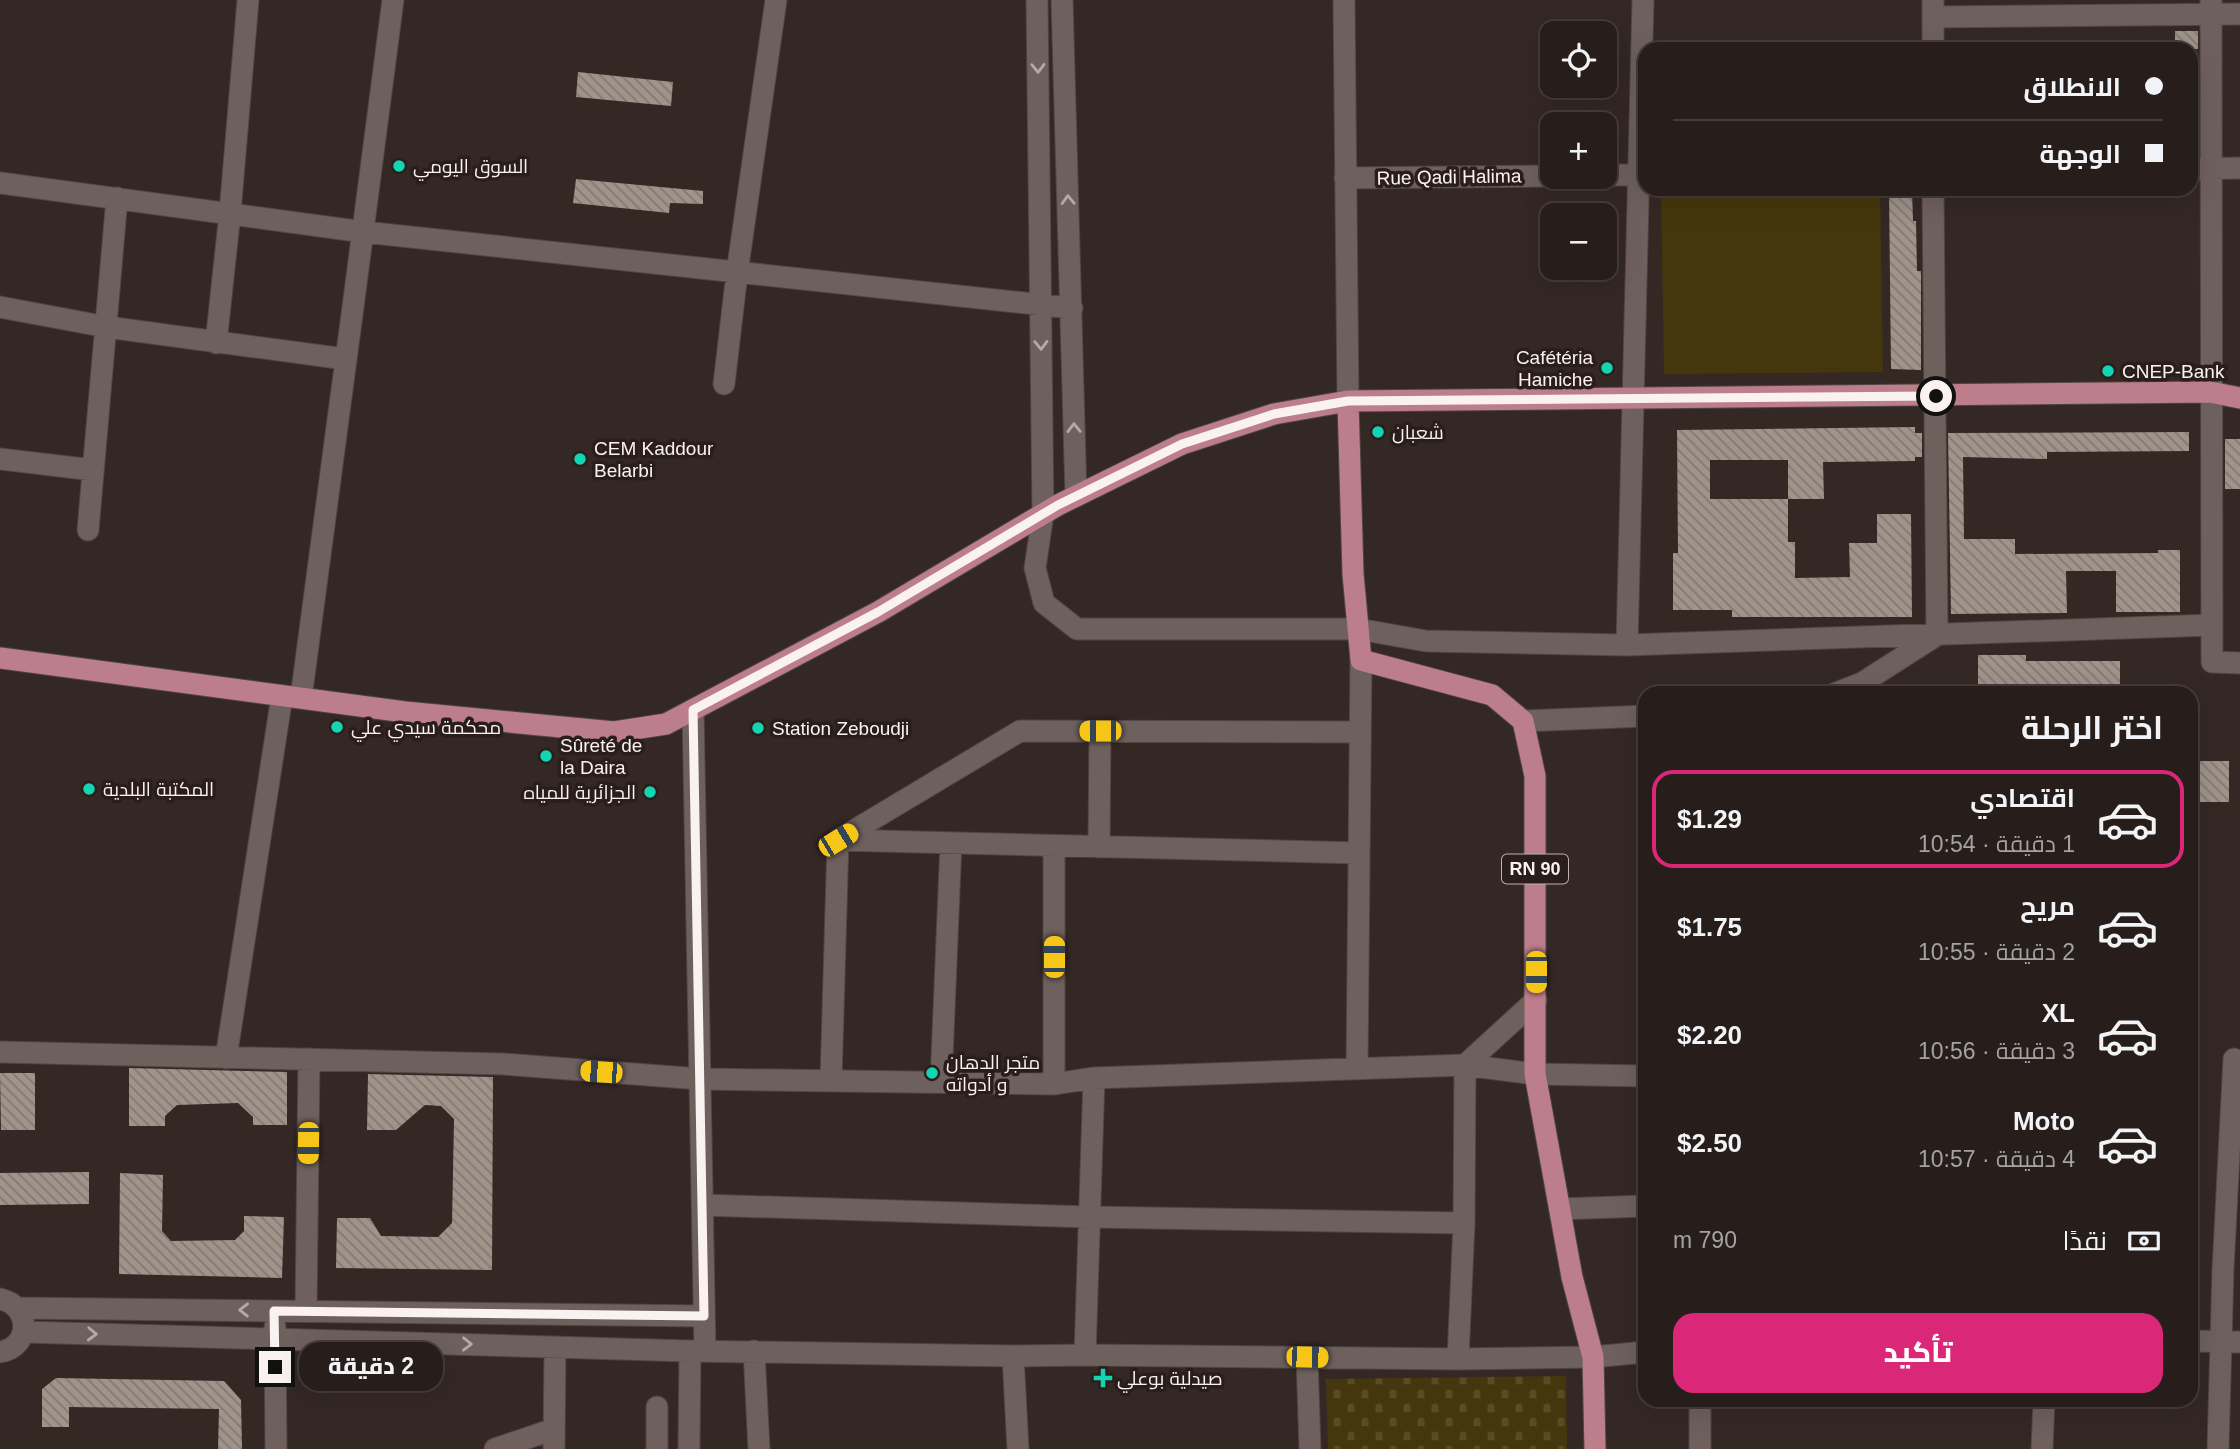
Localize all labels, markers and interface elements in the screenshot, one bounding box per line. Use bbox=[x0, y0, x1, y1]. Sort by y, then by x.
map controls bbox=[1540, 21, 1617, 280]
button: locate bbox=[1540, 21, 1617, 98]
one-way arrow bbox=[1030, 63, 1046, 74]
text: الانطلاق bbox=[2023, 72, 2121, 102]
button: + bbox=[1540, 112, 1617, 189]
text: الوجهة bbox=[2040, 139, 2121, 169]
place label: السوق اليومي bbox=[413, 156, 528, 181]
marker: السوق اليومي bbox=[391, 158, 407, 174]
street label: Rue Qadi Halima bbox=[1376, 165, 1522, 189]
one-way arrow bbox=[1061, 195, 1076, 206]
button: − bbox=[1540, 203, 1617, 280]
one-way arrow bbox=[1033, 340, 1049, 350]
place label: Cafétéria Hamiche bbox=[1516, 347, 1593, 390]
marker: Cafétéria Hamiche bbox=[1599, 360, 1615, 376]
place label: CNEP-Bank bbox=[2122, 361, 2225, 382]
marker: CNEP-Bank bbox=[2100, 363, 2116, 379]
route start bbox=[1920, 380, 1952, 412]
one-way arrow bbox=[1066, 422, 1082, 433]
place label: شعبان bbox=[1392, 422, 1444, 444]
marker: شعبان bbox=[1370, 424, 1386, 440]
place label: CEM Kaddour Belarbi bbox=[594, 438, 714, 481]
marker: CEM Kaddour Belarbi bbox=[572, 451, 588, 467]
text: اختر الرحلة bbox=[2021, 710, 2163, 746]
place label: محكمة سيدي علي bbox=[351, 717, 501, 742]
place label: Station Zeboudji bbox=[772, 718, 909, 739]
marker: محكمة سيدي علي bbox=[329, 719, 345, 735]
marker: Station Zeboudji bbox=[750, 720, 766, 736]
car bbox=[1080, 721, 1122, 742]
place label: Sûreté de la Daira bbox=[560, 735, 642, 778]
marker: Sûreté de la Daira bbox=[538, 748, 554, 764]
place label: المكتبة البلدية bbox=[103, 779, 214, 800]
marker: المكتبة البلدية bbox=[81, 781, 97, 797]
place label: الجزائرية للمياه bbox=[524, 782, 636, 804]
text: اقتصادي bbox=[1970, 783, 2075, 813]
marker: الجزائرية للمياه bbox=[642, 784, 658, 800]
icon: car bbox=[2096, 788, 2159, 851]
text: $1.29 bbox=[1677, 804, 1742, 834]
car bbox=[815, 820, 862, 860]
text: 1 دقيقة · 10:54 bbox=[1918, 831, 2075, 857]
road number: RN 90 bbox=[1502, 854, 1568, 884]
text: مريح bbox=[2020, 891, 2075, 921]
icon: car bbox=[2096, 896, 2159, 959]
text: $1.75 bbox=[1677, 912, 1742, 942]
car bbox=[1044, 936, 1065, 978]
text: 2 دقيقة · 10:55 bbox=[1918, 939, 2075, 965]
car bbox=[1526, 951, 1547, 993]
text: XL bbox=[2042, 998, 2075, 1028]
icon: car bbox=[2096, 1004, 2159, 1067]
text: $2.20 bbox=[1677, 1020, 1742, 1050]
text: 3 دقيقة · 10:56 bbox=[1918, 1038, 2075, 1064]
place label: متجر الدهان و أدواته bbox=[946, 1052, 1040, 1096]
car bbox=[580, 1060, 623, 1084]
marker: متجر الدهان و أدواته bbox=[924, 1065, 940, 1081]
text: Moto bbox=[2013, 1106, 2075, 1136]
icon: car bbox=[2096, 1112, 2159, 1175]
car bbox=[298, 1122, 319, 1164]
text: $2.50 bbox=[1677, 1128, 1742, 1158]
text: 4 دقيقة · 10:57 bbox=[1918, 1146, 2075, 1172]
icon: cash bbox=[2125, 1222, 2163, 1260]
text: نقدًا bbox=[2063, 1226, 2107, 1256]
text: 790 m bbox=[1673, 1227, 1737, 1253]
one-way arrow bbox=[238, 1302, 249, 1318]
button: تأكيد bbox=[1673, 1313, 2163, 1393]
one-way arrow bbox=[87, 1327, 98, 1342]
one-way arrow bbox=[461, 1337, 472, 1352]
callout: 2 دقيقة bbox=[300, 1342, 443, 1392]
car bbox=[1286, 1346, 1329, 1368]
route end bbox=[259, 1351, 291, 1383]
text: 2 دقيقة bbox=[328, 1353, 414, 1379]
place label: صيدلية بوعلي bbox=[1117, 1368, 1223, 1393]
marker: صيدلية بوعلي bbox=[1095, 1370, 1111, 1386]

